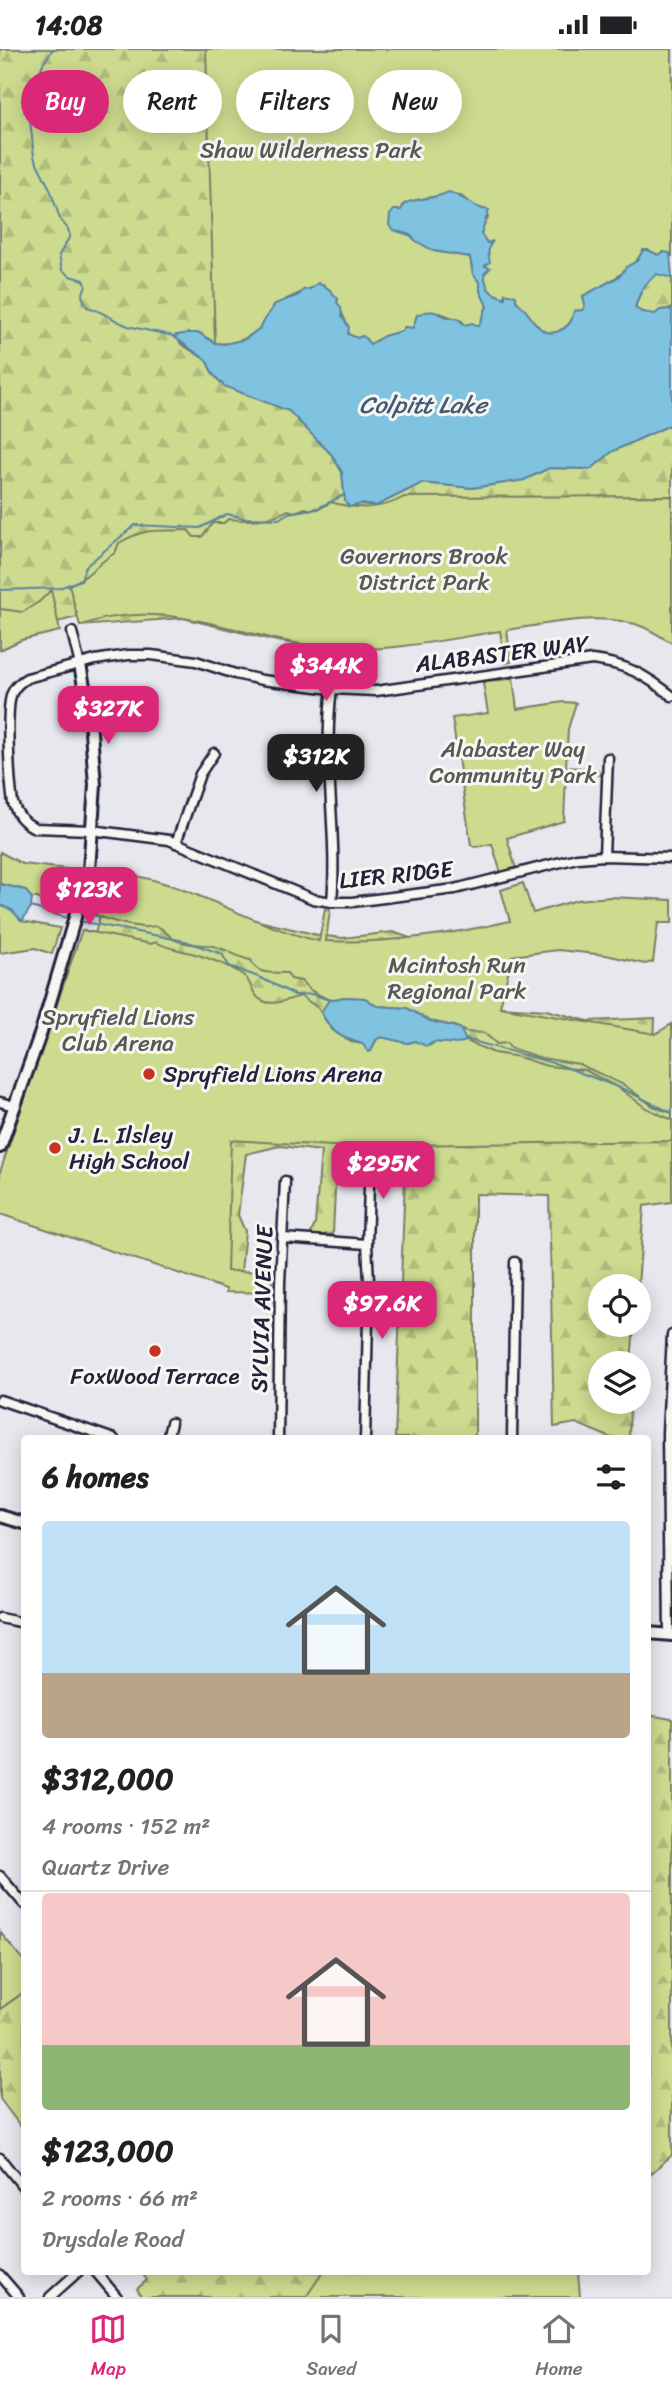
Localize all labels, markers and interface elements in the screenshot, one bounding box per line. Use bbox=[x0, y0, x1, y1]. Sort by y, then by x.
text: 14:08 bbox=[35, 2, 102, 48]
chip: Buy bbox=[21, 70, 109, 133]
chip: Rent bbox=[123, 70, 222, 133]
chip: Filters bbox=[236, 70, 354, 133]
chip: New bbox=[368, 70, 462, 133]
park label: Shaw Wilderness Park bbox=[200, 130, 423, 171]
water label: Colpitt Lake bbox=[359, 384, 489, 426]
park label: Governors Brook District Park bbox=[340, 536, 508, 603]
street label: ALABASTER WAY bbox=[412, 623, 592, 685]
pin: $344K bbox=[277, 643, 375, 703]
text: $344K bbox=[291, 645, 361, 686]
pin: $327K bbox=[59, 687, 157, 746]
text: $327K bbox=[74, 688, 142, 729]
park label: Alabaster Way Community Park bbox=[429, 729, 598, 796]
pin: $312K bbox=[267, 735, 365, 794]
text: $312K bbox=[283, 736, 349, 777]
street label: LIER RIDGE bbox=[337, 849, 456, 901]
pin: $123K bbox=[40, 867, 138, 927]
text: $123K bbox=[56, 869, 122, 910]
park label: Mcintosh Run Regional Park bbox=[388, 945, 526, 1012]
park label: Spryfield Lions Club Arena bbox=[42, 997, 195, 1064]
place label: Spryfield Lions Arena bbox=[163, 1054, 383, 1095]
marker: Spryfield Lions Arena bbox=[141, 1066, 157, 1082]
place label: J. L. Ilsley High School bbox=[68, 1115, 190, 1182]
marker: J. L. Ilsley High School bbox=[47, 1140, 63, 1156]
pin: $295K bbox=[334, 1141, 432, 1201]
text: $295K bbox=[348, 1143, 418, 1184]
street label: SYLVIA AVENUE bbox=[239, 1224, 285, 1393]
map controls bbox=[588, 1274, 651, 1414]
button: locate bbox=[588, 1274, 651, 1337]
pin: $97.6K bbox=[325, 1281, 439, 1341]
text: $97.6K bbox=[344, 1283, 420, 1324]
marker: FoxWood Terrace bbox=[147, 1343, 163, 1359]
button: layers bbox=[588, 1351, 651, 1414]
place label: FoxWood Terrace bbox=[70, 1356, 240, 1397]
text: 6 homes bbox=[42, 1450, 149, 1504]
icon: filters bbox=[592, 1458, 630, 1496]
icon: home bbox=[273, 1567, 399, 1693]
text: $312,000 bbox=[42, 1752, 174, 1806]
text: 4 rooms · 152 m² bbox=[42, 1806, 210, 1847]
text: Quartz Drive bbox=[42, 1847, 169, 1888]
icon: home bbox=[273, 1939, 399, 2065]
text: $123,000 bbox=[42, 2124, 174, 2178]
text: 2 rooms · 66 m² bbox=[42, 2178, 198, 2219]
text: Drysdale Road bbox=[42, 2219, 184, 2260]
tab: Map bbox=[89, 2310, 127, 2385]
tab: Saved bbox=[306, 2310, 356, 2385]
tab: Home bbox=[535, 2310, 583, 2385]

